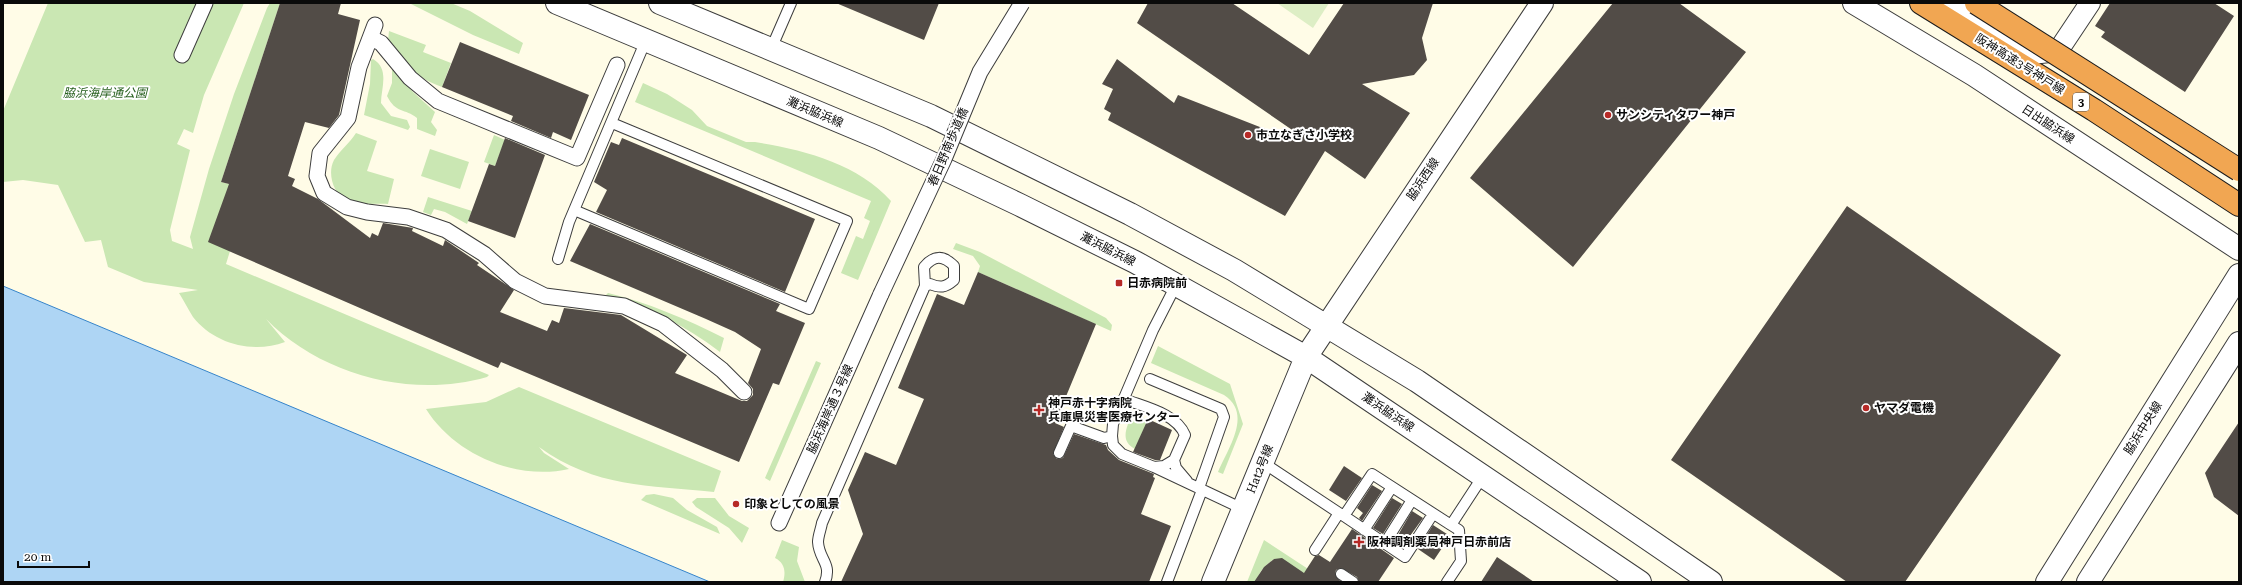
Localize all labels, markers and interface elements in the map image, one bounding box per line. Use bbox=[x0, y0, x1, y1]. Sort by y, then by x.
street label: 阪神高速3号神戸線 bbox=[1973, 31, 2067, 97]
park label: 脇浜海岸通公園 bbox=[63, 86, 149, 100]
road number: 3 bbox=[2073, 93, 2089, 111]
street label: 灘浜脇浜線 bbox=[785, 94, 845, 130]
street label: 日出脇浜線 bbox=[2019, 102, 2077, 146]
street label: 春日野南歩道橋 bbox=[925, 106, 971, 188]
place label: サンシティタワー神戸 bbox=[1616, 108, 1735, 122]
marker: サンシティタワー神戸 bbox=[1603, 110, 1613, 120]
place label: 市立なぎさ小学校 bbox=[1256, 128, 1352, 142]
marker: 市立なぎさ小学校 bbox=[1243, 130, 1253, 140]
street label: 脇浜西線 bbox=[1404, 155, 1442, 203]
street label: 灘浜脇浜線 bbox=[1078, 229, 1138, 269]
place label: 日赤病院前 bbox=[1127, 276, 1187, 290]
marker: 日赤病院前 bbox=[1114, 278, 1124, 288]
street label: 脇浜海岸通３号線 bbox=[804, 362, 856, 456]
street label: 灘浜脇浜線 bbox=[1359, 389, 1417, 435]
place label: 神戸赤十字病院 兵庫県災害医療センター bbox=[1048, 396, 1180, 424]
street label: 脇浜中央線 bbox=[2121, 399, 2165, 457]
place label: ヤマダ電機 bbox=[1874, 401, 1934, 415]
marker: ヤマダ電機 bbox=[1861, 403, 1871, 413]
marker: 神戸赤十字病院 兵庫県災害医療センター bbox=[1033, 404, 1045, 416]
street label: Hat2号線 bbox=[1244, 443, 1276, 495]
place label: 印象としての風景 bbox=[744, 497, 840, 511]
marker: 印象としての風景 bbox=[731, 499, 741, 509]
place label: 阪神調剤薬局神戸日赤前店 bbox=[1367, 535, 1511, 549]
marker: 阪神調剤薬局神戸日赤前店 bbox=[1354, 537, 1364, 547]
scale bar bbox=[18, 543, 89, 569]
text: 20 m bbox=[24, 550, 51, 564]

